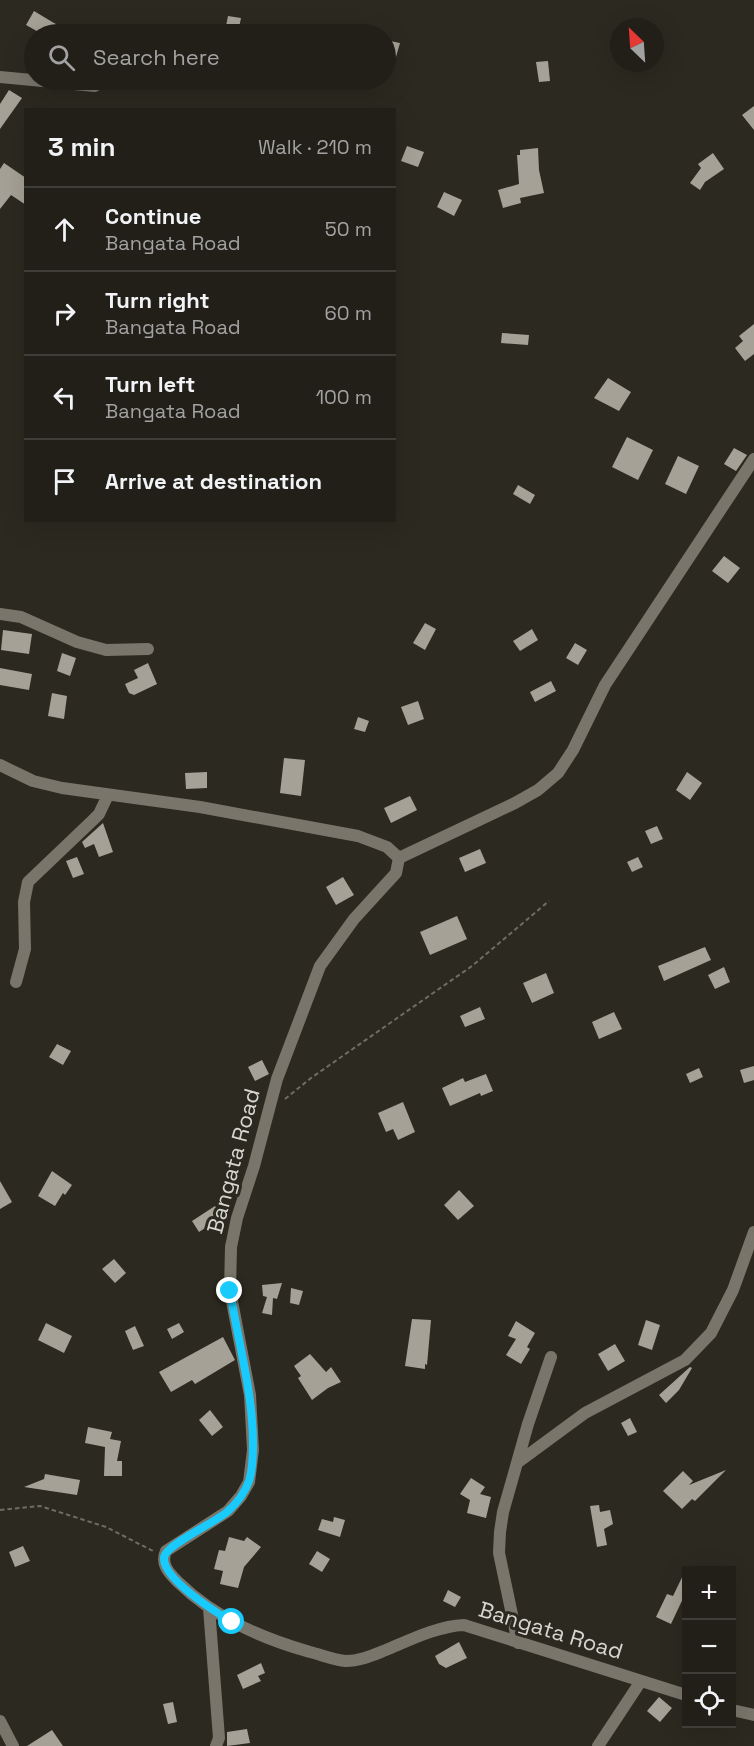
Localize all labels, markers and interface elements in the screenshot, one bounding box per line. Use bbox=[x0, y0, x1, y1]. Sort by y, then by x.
north arrow bbox=[610, 18, 664, 72]
search box bbox=[24, 24, 396, 90]
icon: search bbox=[45, 41, 78, 74]
text: Search here bbox=[93, 43, 220, 71]
text: 3 min bbox=[48, 130, 116, 164]
text: Walk · 210 m bbox=[258, 134, 372, 160]
text: Continue bbox=[105, 202, 201, 230]
icon: ahead bbox=[48, 213, 81, 246]
text: 50 m bbox=[325, 216, 372, 242]
text: Bangata Road bbox=[105, 230, 241, 256]
text: Turn right bbox=[105, 286, 210, 314]
icon: right bbox=[48, 297, 81, 330]
text: 60 m bbox=[325, 300, 372, 326]
text: Bangata Road bbox=[105, 314, 241, 340]
text: Turn left bbox=[105, 370, 195, 398]
icon: left bbox=[48, 381, 81, 414]
text: 100 m bbox=[316, 384, 372, 410]
text: Bangata Road bbox=[105, 398, 241, 424]
icon: arrive bbox=[48, 465, 81, 498]
text: Arrive at destination bbox=[105, 467, 322, 495]
street label: Bangata Road bbox=[200, 1085, 266, 1237]
route end bbox=[216, 1277, 242, 1303]
map controls bbox=[682, 1566, 736, 1728]
button: + bbox=[682, 1566, 736, 1620]
street label: Bangata Road bbox=[476, 1595, 626, 1665]
route start bbox=[218, 1608, 244, 1634]
button: − bbox=[682, 1620, 736, 1674]
button: locate bbox=[682, 1674, 736, 1728]

